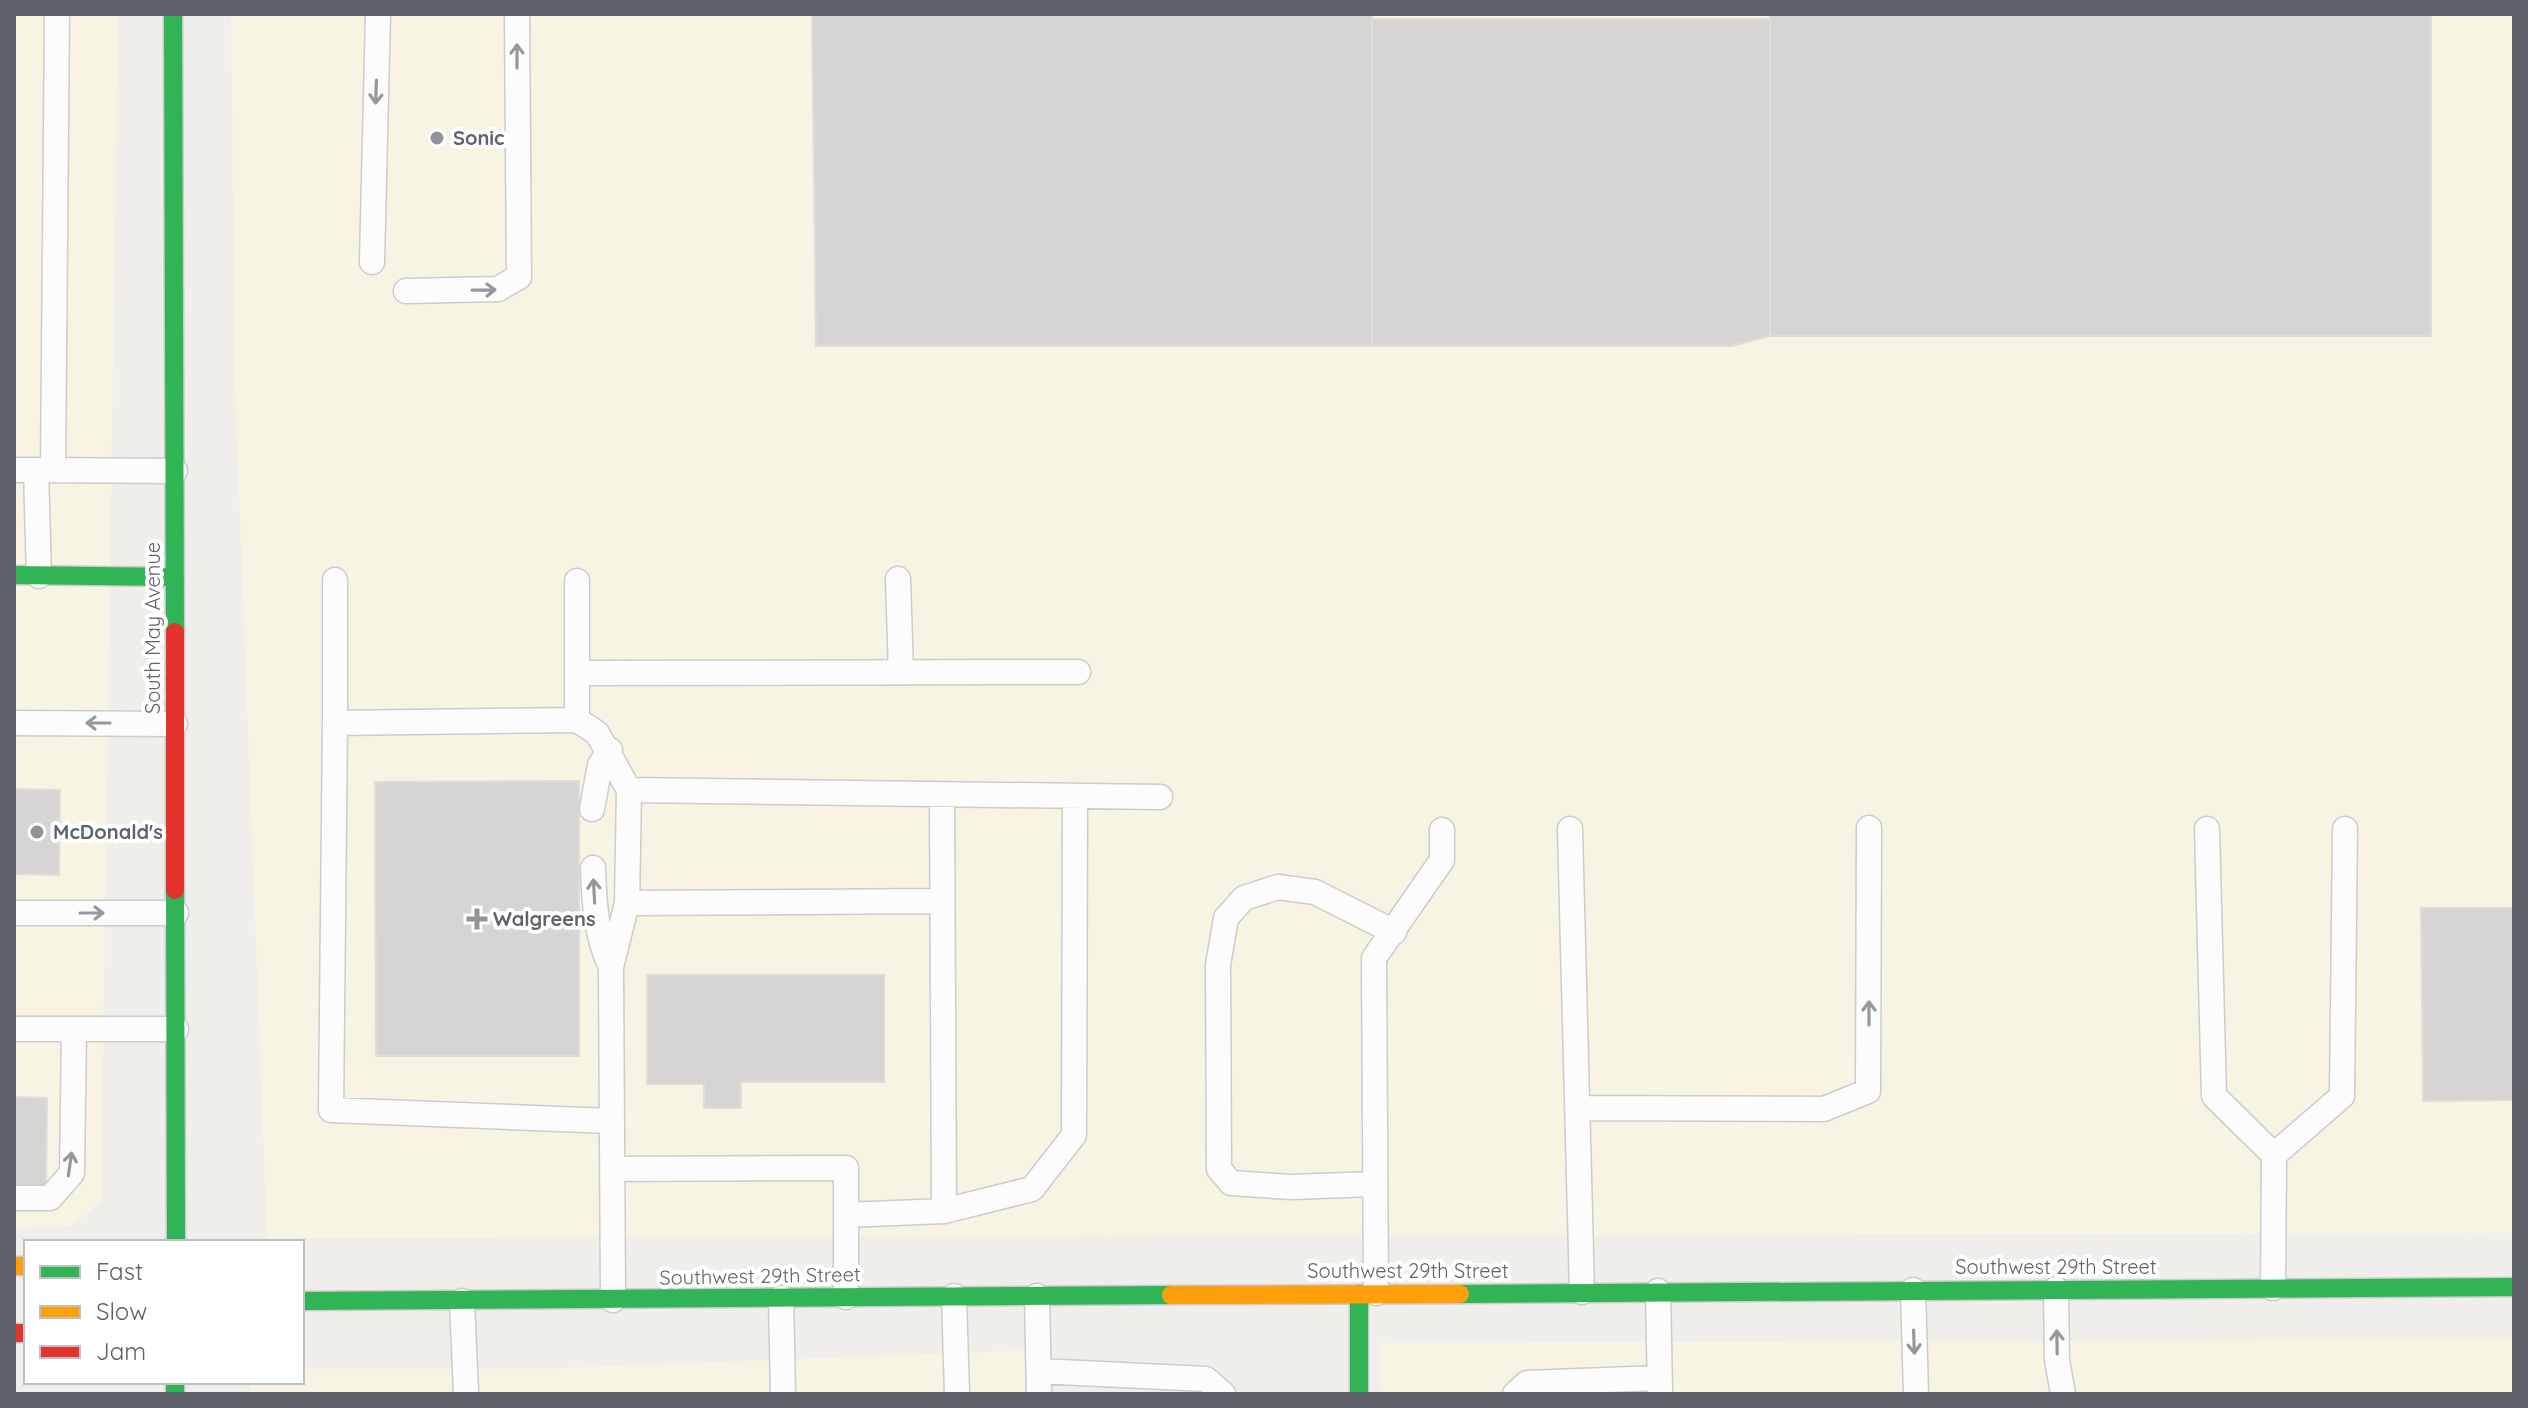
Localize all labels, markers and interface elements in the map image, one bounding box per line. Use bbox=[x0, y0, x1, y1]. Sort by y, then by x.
one-way arrow bbox=[509, 43, 525, 70]
one-way arrow bbox=[369, 78, 384, 105]
place label: Sonic bbox=[453, 125, 504, 150]
marker: Sonic bbox=[428, 129, 446, 147]
one-way arrow bbox=[470, 282, 497, 297]
street label: South May Avenue bbox=[140, 542, 165, 714]
one-way arrow bbox=[85, 715, 112, 731]
place label: McDonald's bbox=[53, 819, 163, 844]
marker: McDonald's bbox=[28, 823, 46, 841]
one-way arrow bbox=[586, 878, 601, 905]
one-way arrow bbox=[78, 905, 105, 921]
place label: Walgreens bbox=[493, 906, 596, 931]
marker: Walgreens bbox=[468, 910, 486, 928]
one-way arrow bbox=[1861, 1000, 1877, 1027]
one-way arrow bbox=[63, 1151, 78, 1177]
legend bbox=[24, 1240, 304, 1384]
street label: Southwest 29th Street bbox=[1955, 1254, 2157, 1279]
text: Fast bbox=[96, 1256, 143, 1286]
street label: Southwest 29th Street bbox=[1307, 1258, 1509, 1283]
street label: Southwest 29th Street bbox=[659, 1261, 861, 1290]
text: Slow bbox=[96, 1296, 147, 1326]
one-way arrow bbox=[1907, 1328, 1922, 1355]
one-way arrow bbox=[2049, 1329, 2065, 1356]
text: Jam bbox=[96, 1336, 146, 1366]

